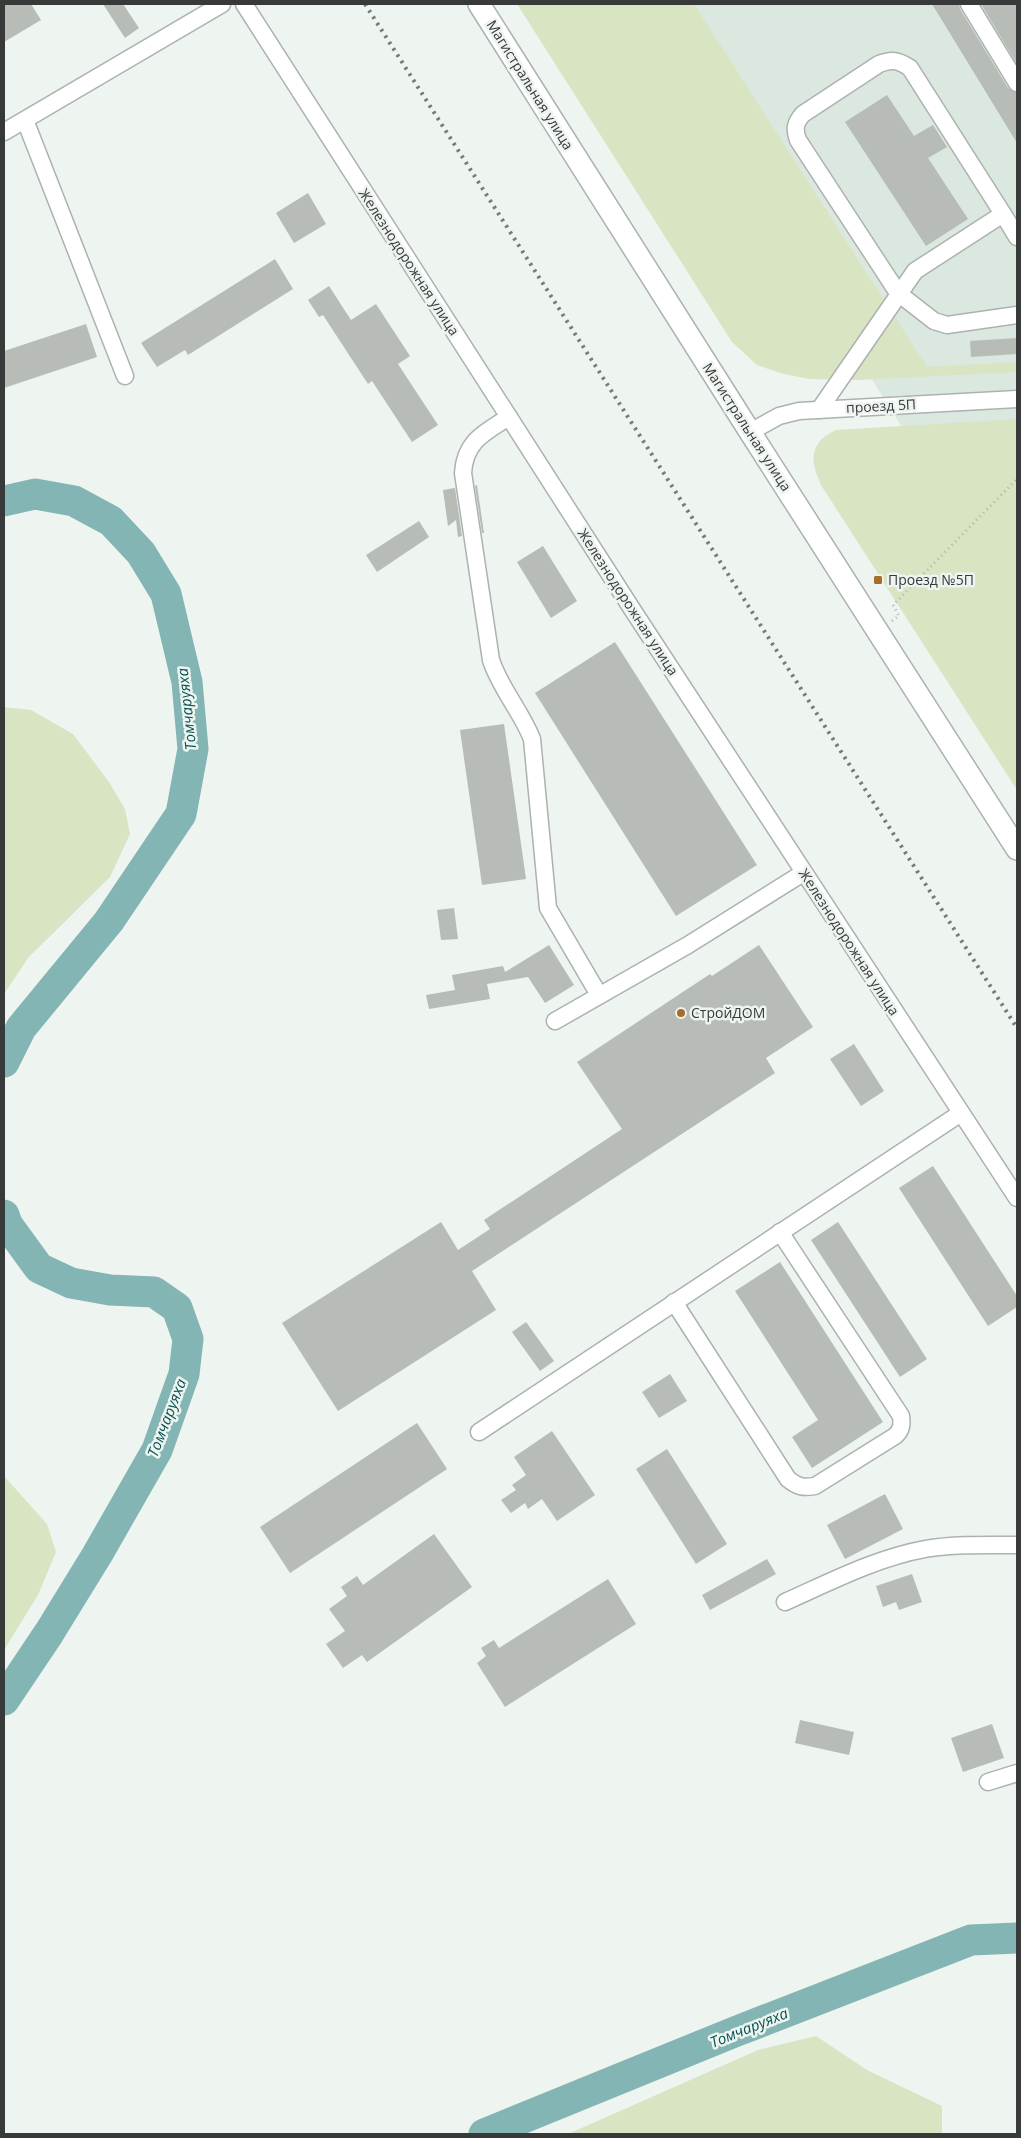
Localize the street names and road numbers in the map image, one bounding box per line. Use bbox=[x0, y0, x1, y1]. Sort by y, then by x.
street label: Магистральная улица bbox=[483, 16, 578, 153]
street label: Железнодорожная улица bbox=[355, 185, 464, 339]
street label: Магистральная улица bbox=[699, 359, 796, 495]
street label: проезд 5П bbox=[845, 394, 917, 417]
street label: Железнодорожная улица bbox=[574, 525, 683, 679]
street label: Железнодорожная улица bbox=[795, 865, 904, 1019]

